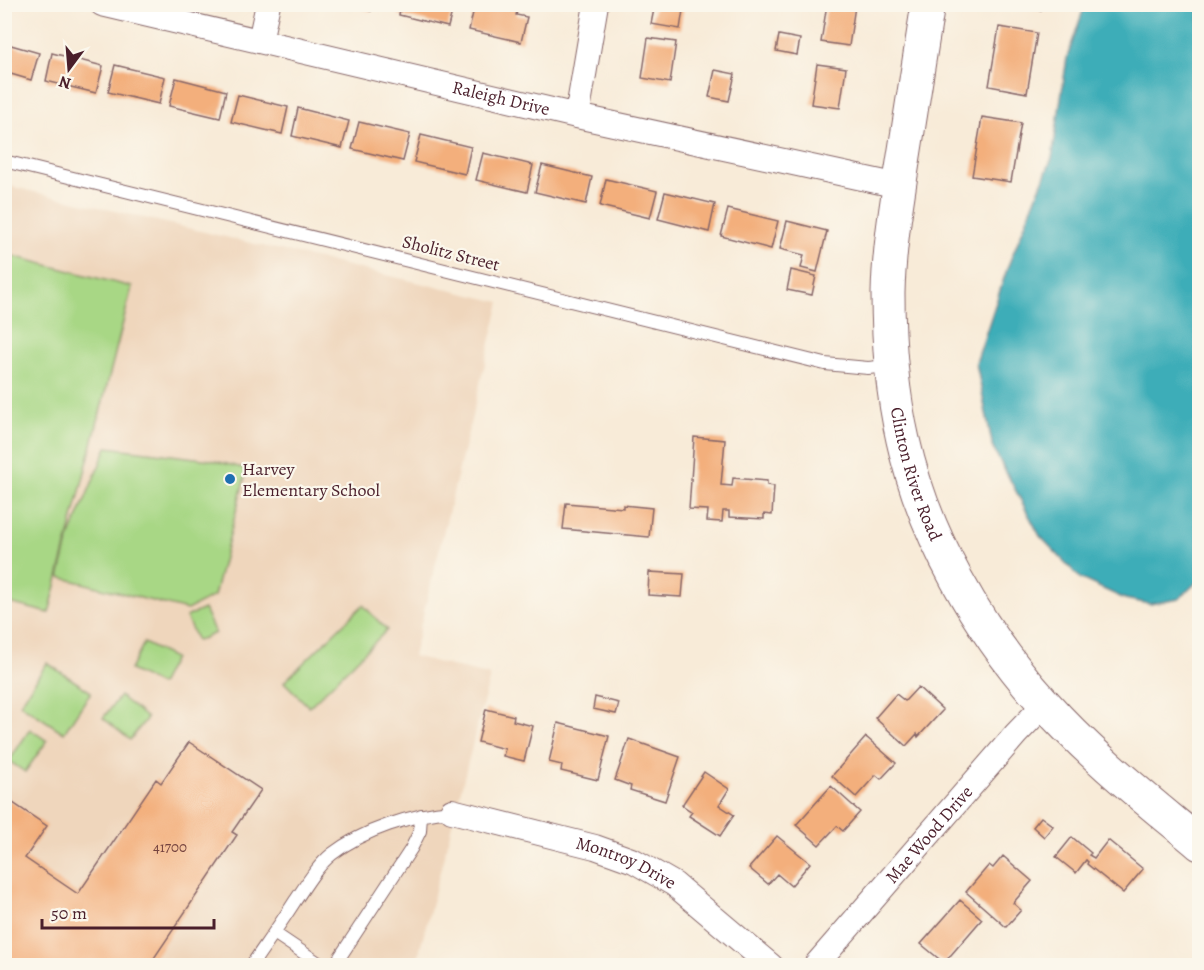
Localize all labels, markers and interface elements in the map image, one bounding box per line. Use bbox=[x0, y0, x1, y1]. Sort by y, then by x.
north arrow bbox=[39, 39, 99, 99]
text: N bbox=[56, 70, 74, 95]
street label: Raleigh Drive bbox=[450, 75, 552, 121]
street label: Sholitz Street bbox=[400, 229, 502, 277]
street label: Clinton River Road bbox=[885, 405, 948, 545]
place label: Harvey Elementary School bbox=[242, 457, 380, 502]
marker: Harvey Elementary School bbox=[223, 472, 237, 486]
street label: Mae Wood Drive bbox=[880, 780, 978, 889]
street label: Montroy Drive bbox=[574, 831, 680, 895]
house number: 41700 bbox=[153, 837, 187, 857]
scale bar bbox=[42, 892, 214, 930]
text: 50 m bbox=[51, 901, 87, 925]

